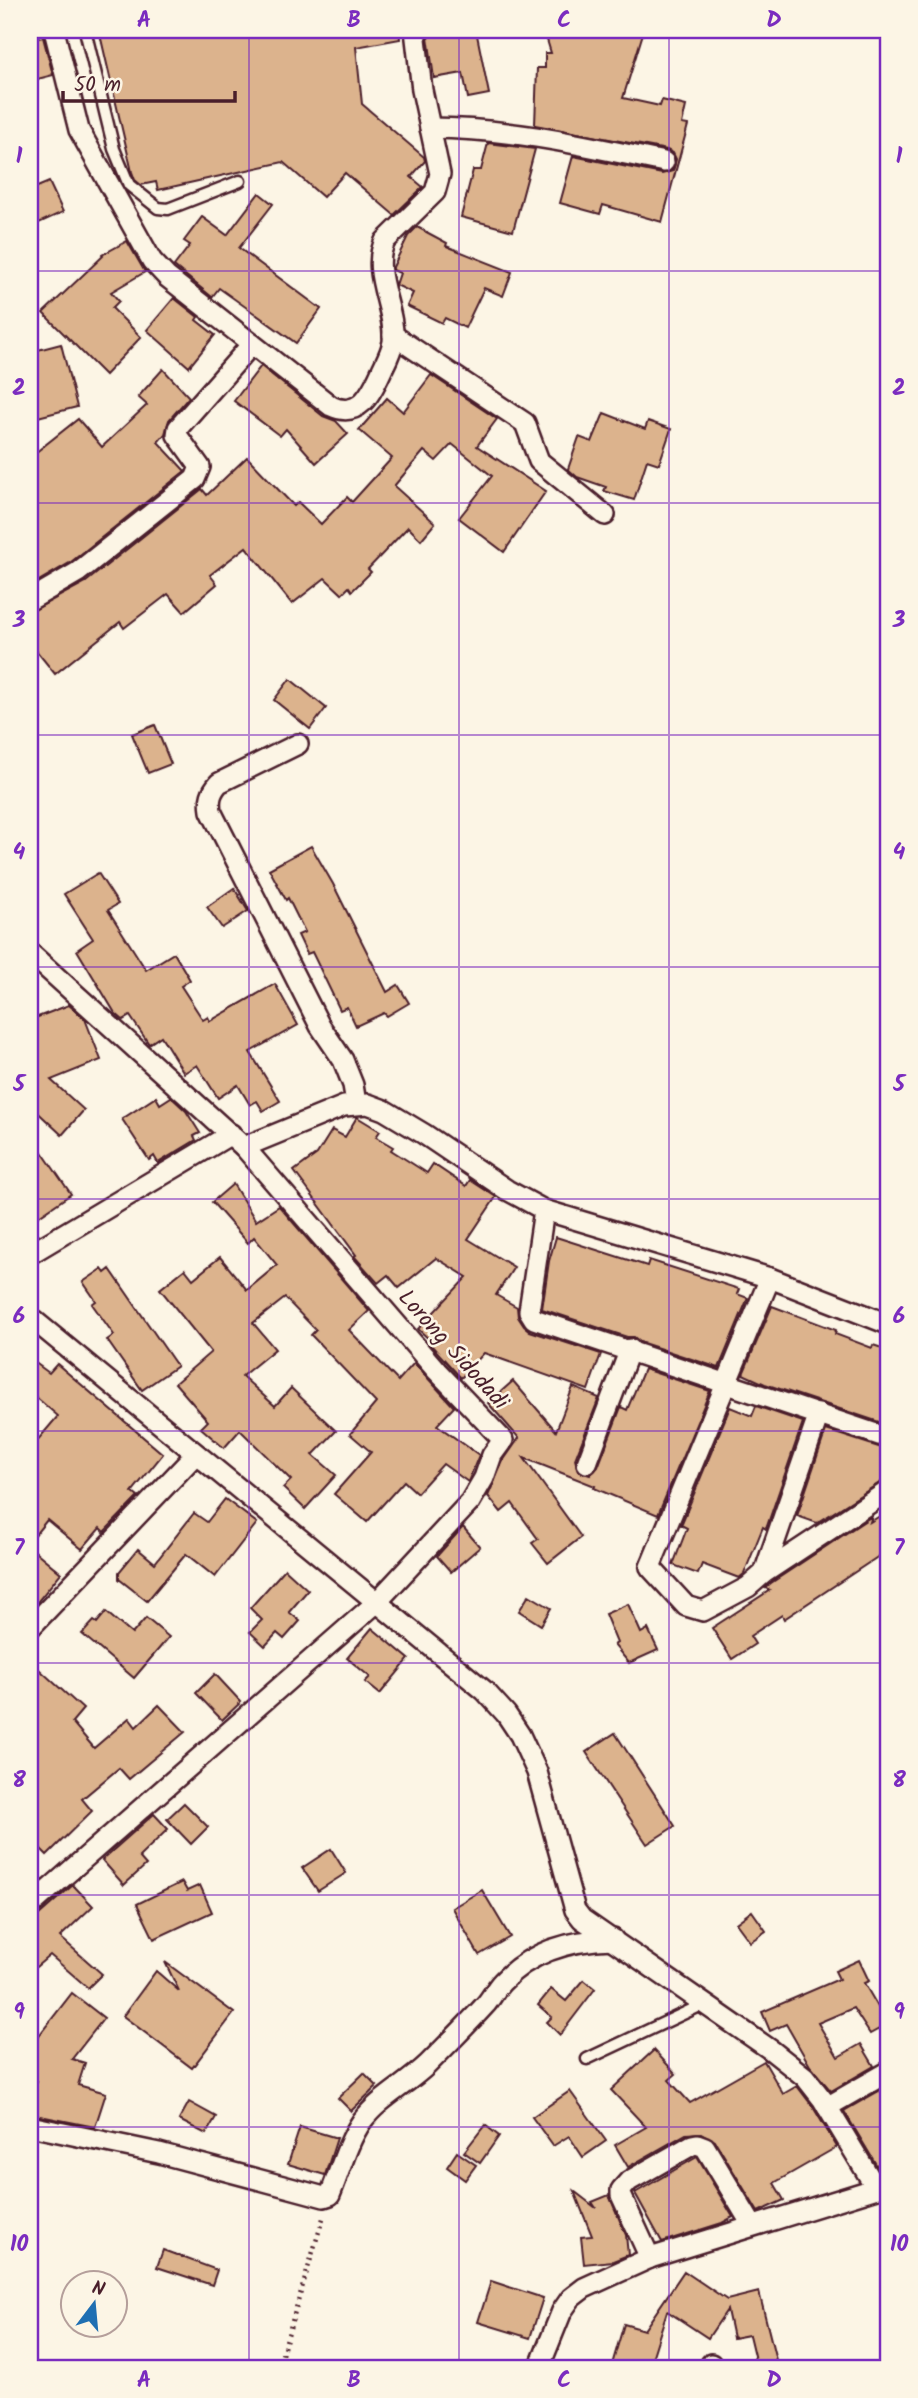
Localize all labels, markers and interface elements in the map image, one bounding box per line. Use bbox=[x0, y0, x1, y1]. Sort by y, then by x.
text: A bbox=[137, 3, 151, 39]
text: B bbox=[347, 3, 361, 39]
text: C bbox=[557, 3, 571, 39]
text: D bbox=[766, 3, 782, 39]
scale bar bbox=[63, 60, 234, 104]
text: 50 m bbox=[74, 69, 121, 102]
text: 1 bbox=[16, 139, 23, 175]
text: 1 bbox=[896, 139, 903, 175]
text: 2 bbox=[12, 371, 26, 407]
text: 2 bbox=[892, 371, 906, 407]
text: 3 bbox=[12, 603, 26, 639]
text: 3 bbox=[892, 603, 906, 639]
text: 4 bbox=[13, 835, 26, 871]
text: 4 bbox=[893, 835, 906, 871]
text: 5 bbox=[12, 1067, 27, 1103]
text: 5 bbox=[892, 1067, 907, 1103]
street label: Lorong Sidodadi bbox=[388, 1282, 518, 1420]
text: 6 bbox=[13, 1299, 25, 1335]
text: 6 bbox=[893, 1299, 905, 1335]
text: 7 bbox=[14, 1531, 26, 1567]
text: 7 bbox=[894, 1531, 906, 1567]
text: 8 bbox=[12, 1763, 26, 1799]
text: 8 bbox=[892, 1763, 906, 1799]
text: 9 bbox=[13, 1995, 25, 2031]
text: 9 bbox=[893, 1995, 905, 2031]
text: 10 bbox=[10, 2227, 29, 2263]
text: 10 bbox=[890, 2227, 909, 2263]
north arrow bbox=[60, 2268, 130, 2338]
text: N bbox=[88, 2274, 108, 2306]
text: A bbox=[137, 2363, 151, 2398]
text: B bbox=[347, 2363, 361, 2398]
text: C bbox=[557, 2363, 571, 2398]
text: D bbox=[766, 2363, 782, 2398]

